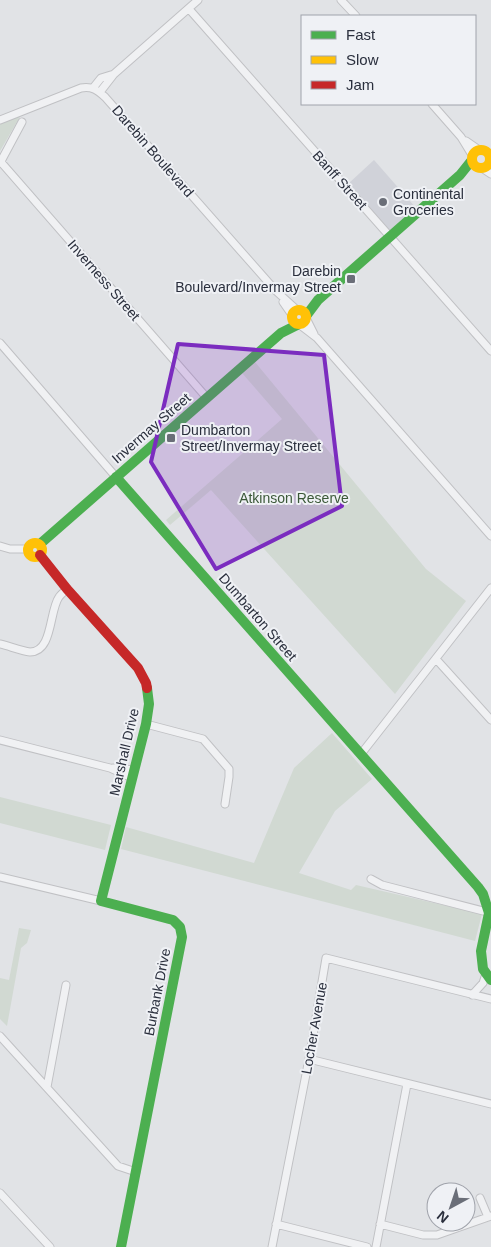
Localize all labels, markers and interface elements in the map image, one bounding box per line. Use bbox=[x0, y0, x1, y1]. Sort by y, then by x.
legend bbox=[301, 15, 476, 105]
text: Fast bbox=[346, 26, 376, 43]
text: Slow bbox=[346, 51, 379, 68]
text: Jam bbox=[346, 76, 374, 93]
street label: Darebin Boulevard bbox=[109, 102, 197, 200]
street label: Banff Street bbox=[309, 147, 371, 213]
place label: Continental Groceries bbox=[393, 186, 464, 218]
marker: Continental Groceries bbox=[377, 196, 389, 208]
street label: Inverness Street bbox=[65, 236, 144, 324]
place label: Darebin Boulevard/Invermay Street bbox=[175, 263, 341, 295]
marker: Darebin Boulevard/Invermay Street bbox=[345, 273, 357, 285]
street label: Invermay Street bbox=[108, 389, 194, 466]
place label: Dumbarton Street/Invermay Street bbox=[181, 422, 321, 454]
marker: Dumbarton Street/Invermay Street bbox=[165, 432, 177, 444]
park label: Atkinson Reserve bbox=[239, 490, 349, 506]
street label: Dumbarton Street bbox=[216, 570, 300, 664]
street label: Marshall Drive bbox=[106, 706, 142, 797]
street label: Burbank Drive bbox=[141, 947, 173, 1037]
street label: Locher Avenue bbox=[298, 981, 330, 1075]
north arrow bbox=[426, 1182, 476, 1232]
text: N bbox=[434, 1208, 452, 1226]

